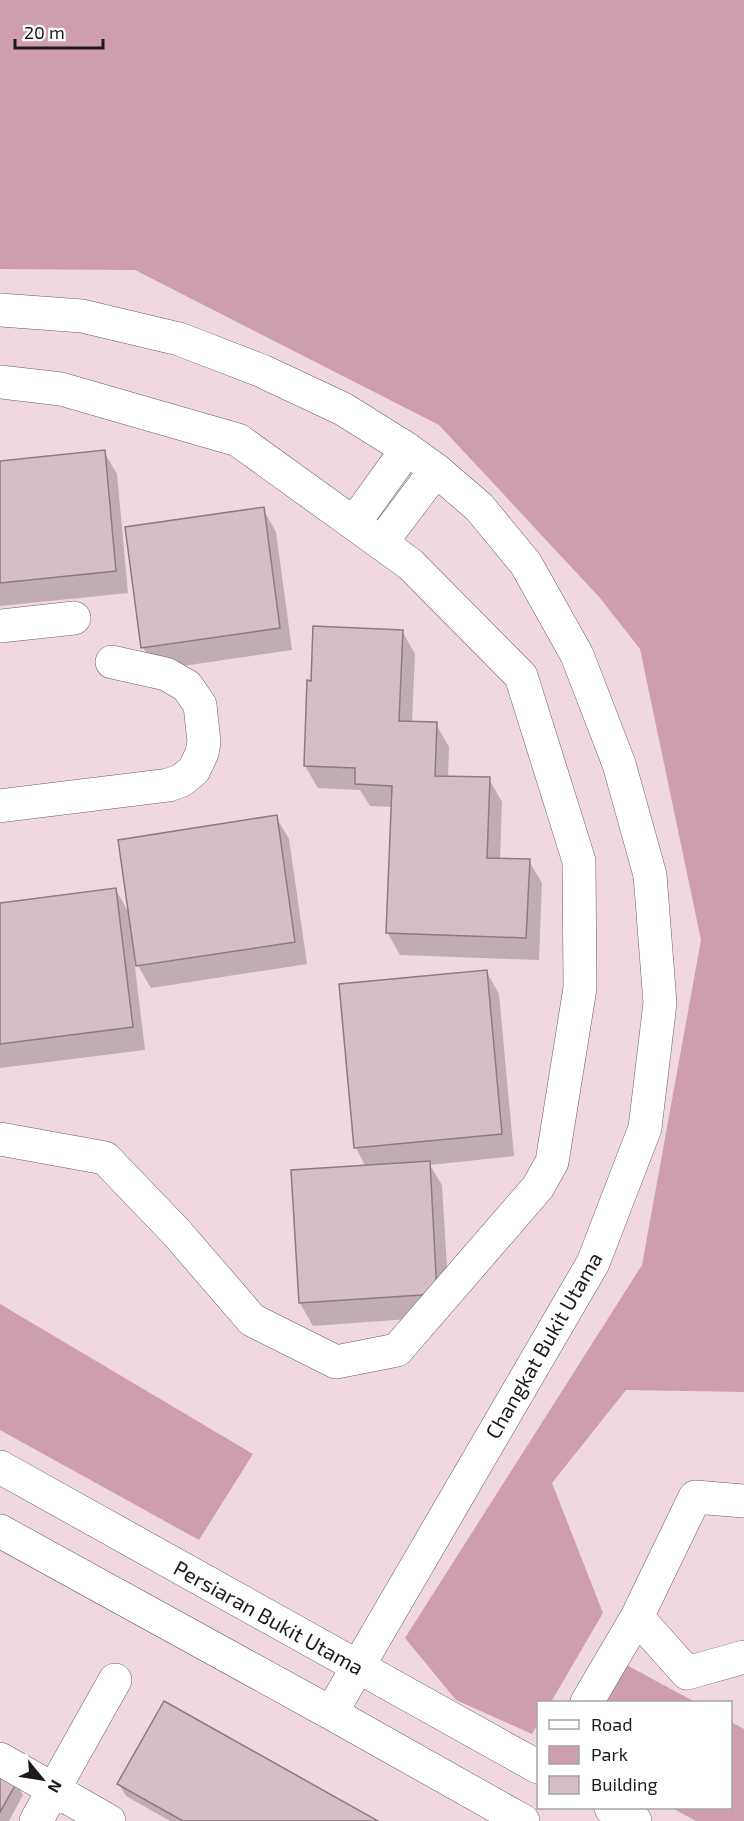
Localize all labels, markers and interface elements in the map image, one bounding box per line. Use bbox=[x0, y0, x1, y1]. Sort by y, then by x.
scale bar bbox=[15, 12, 104, 50]
text: 20 m bbox=[24, 21, 65, 43]
street label: Changkat Bukit Utama bbox=[479, 1247, 607, 1443]
street label: Persiaran Bukit Utama bbox=[170, 1554, 368, 1680]
legend bbox=[537, 1701, 732, 1809]
text: Road bbox=[591, 1713, 632, 1735]
text: Park bbox=[591, 1743, 628, 1765]
north arrow bbox=[12, 1749, 72, 1809]
text: Building bbox=[591, 1773, 658, 1795]
text: N bbox=[44, 1777, 67, 1797]

